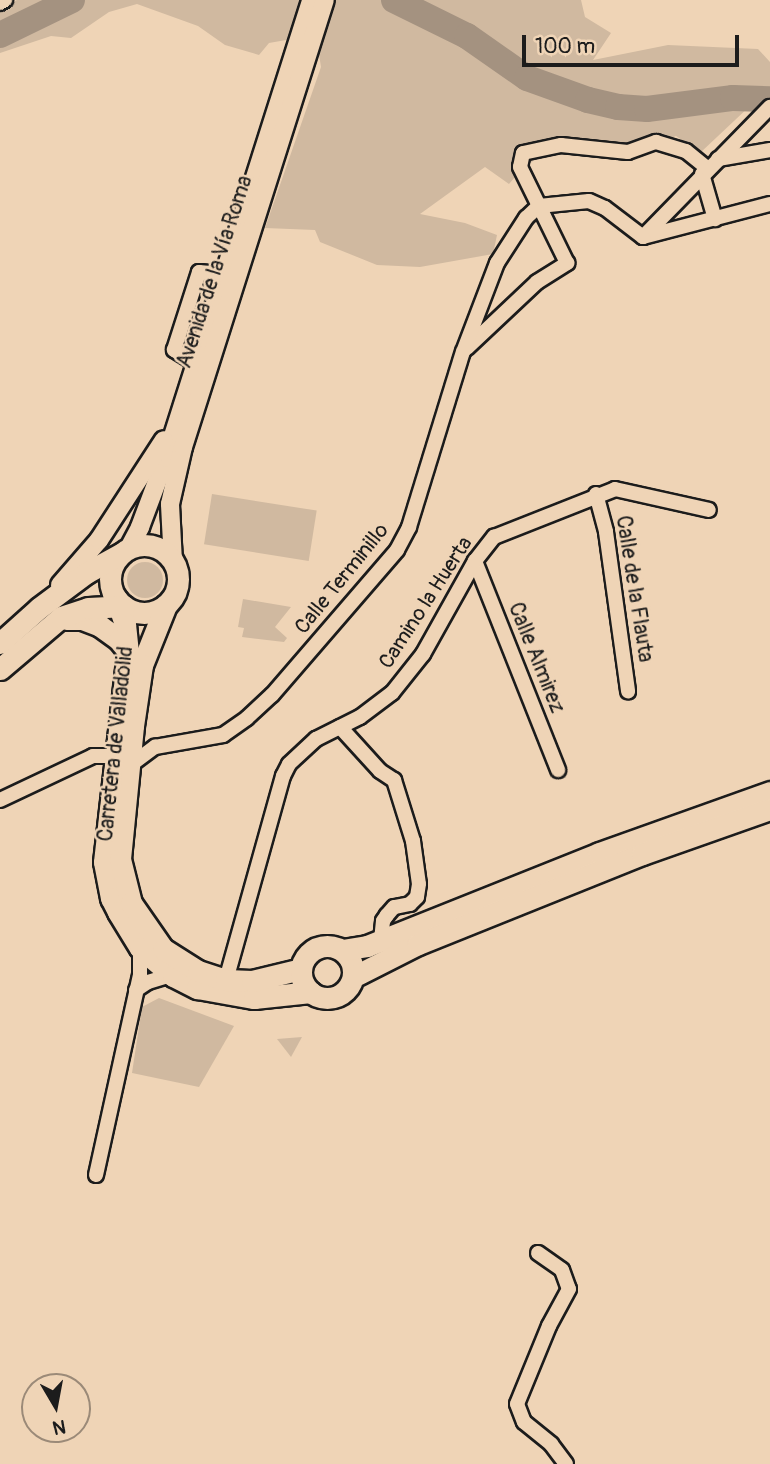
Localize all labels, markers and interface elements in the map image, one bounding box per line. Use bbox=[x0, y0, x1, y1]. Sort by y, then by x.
scale bar bbox=[525, 21, 742, 65]
text: 100 m bbox=[535, 33, 595, 60]
street label: Avenida de la Vía Roma bbox=[172, 173, 258, 371]
street label: Calle de la Flauta bbox=[610, 514, 658, 664]
street label: Calle Terminillo bbox=[290, 519, 394, 639]
street label: Camino la Huerta bbox=[374, 532, 478, 674]
street label: Calle Almirez bbox=[502, 599, 570, 717]
street label: Carretera de Valladolid bbox=[93, 645, 139, 843]
north arrow bbox=[21, 1373, 91, 1443]
text: N bbox=[51, 1414, 68, 1440]

